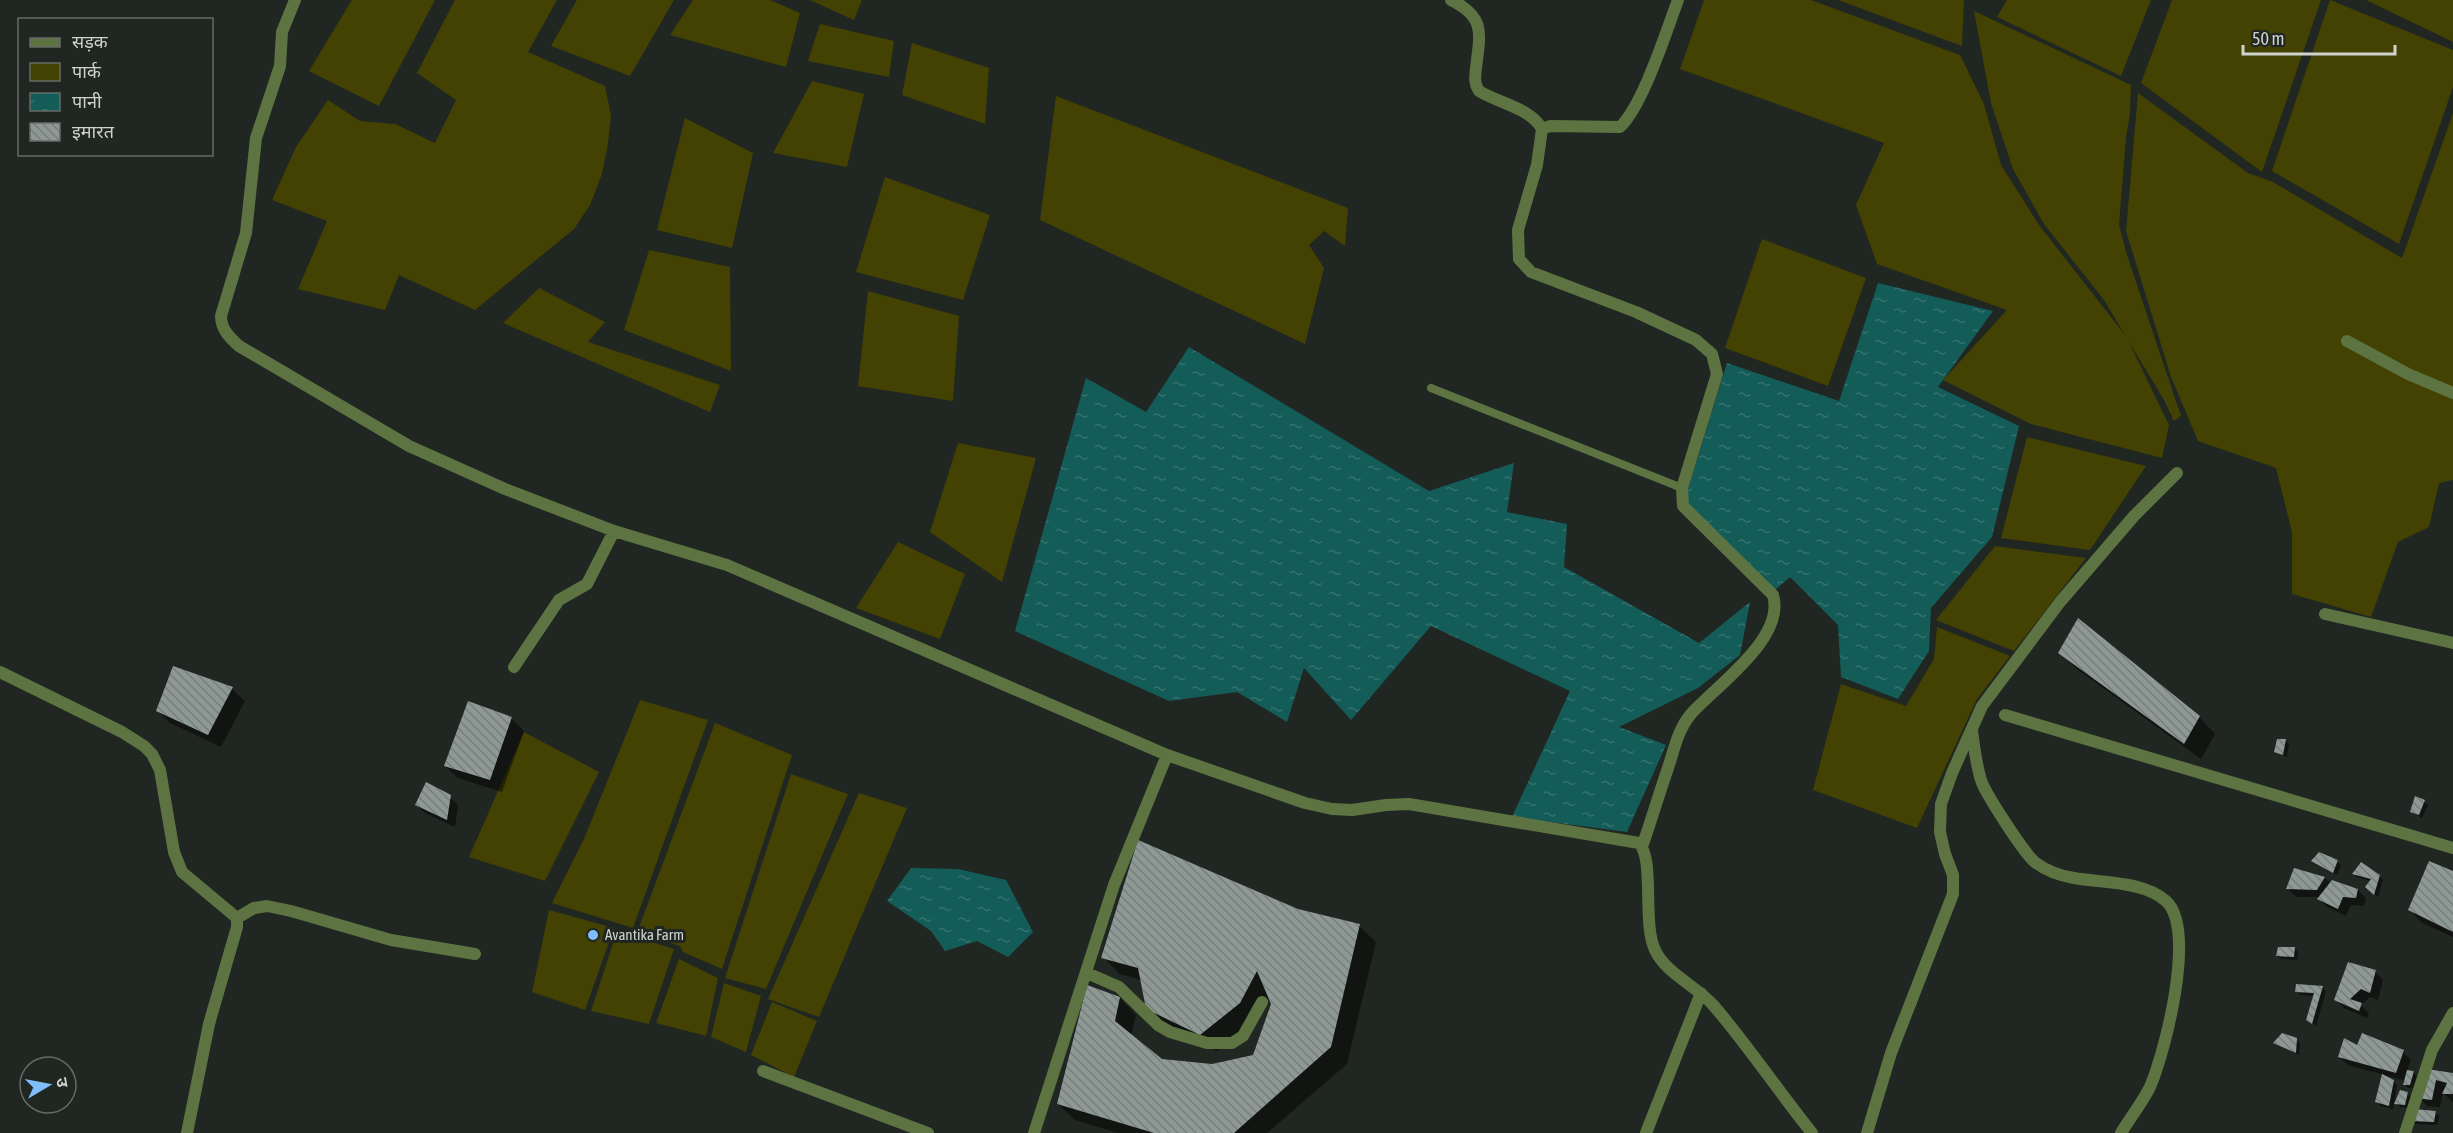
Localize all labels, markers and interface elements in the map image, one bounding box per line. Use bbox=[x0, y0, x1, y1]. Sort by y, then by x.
legend bbox=[18, 18, 213, 156]
scale bar bbox=[2243, 18, 2394, 56]
text: 50 m bbox=[2252, 28, 2284, 49]
text: सड़क bbox=[72, 31, 109, 52]
text: पार्क bbox=[72, 61, 102, 82]
text: पानी bbox=[72, 91, 102, 112]
text: इमारत bbox=[72, 121, 115, 142]
place label: Avantika Farm bbox=[605, 926, 684, 943]
marker: Avantika Farm bbox=[586, 928, 600, 942]
north arrow bbox=[18, 1055, 78, 1115]
text: उ bbox=[53, 1076, 73, 1089]

